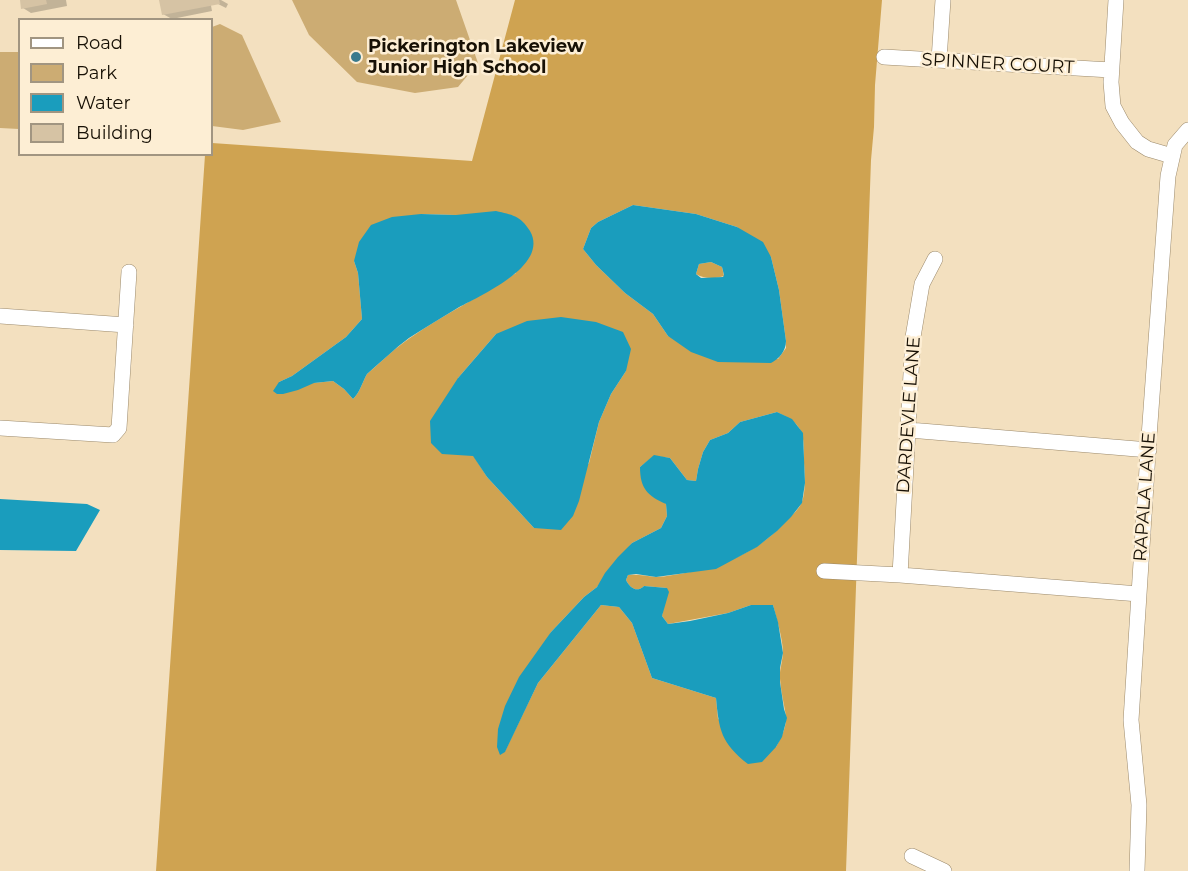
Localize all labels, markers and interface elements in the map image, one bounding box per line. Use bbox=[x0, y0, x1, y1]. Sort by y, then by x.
legend bbox=[18, 18, 213, 156]
text: Road bbox=[76, 32, 123, 54]
place label: Pickerington Lakeview Junior High School bbox=[368, 36, 584, 78]
street label: SPINNER COURT bbox=[921, 49, 1075, 79]
marker: Pickerington Lakeview Junior High School bbox=[349, 50, 363, 64]
text: Park bbox=[76, 62, 117, 84]
text: Water bbox=[76, 92, 131, 114]
text: Building bbox=[76, 122, 153, 144]
street label: DARDEVLE LANE bbox=[893, 336, 925, 494]
street label: RAPALA LANE bbox=[1130, 432, 1160, 562]

